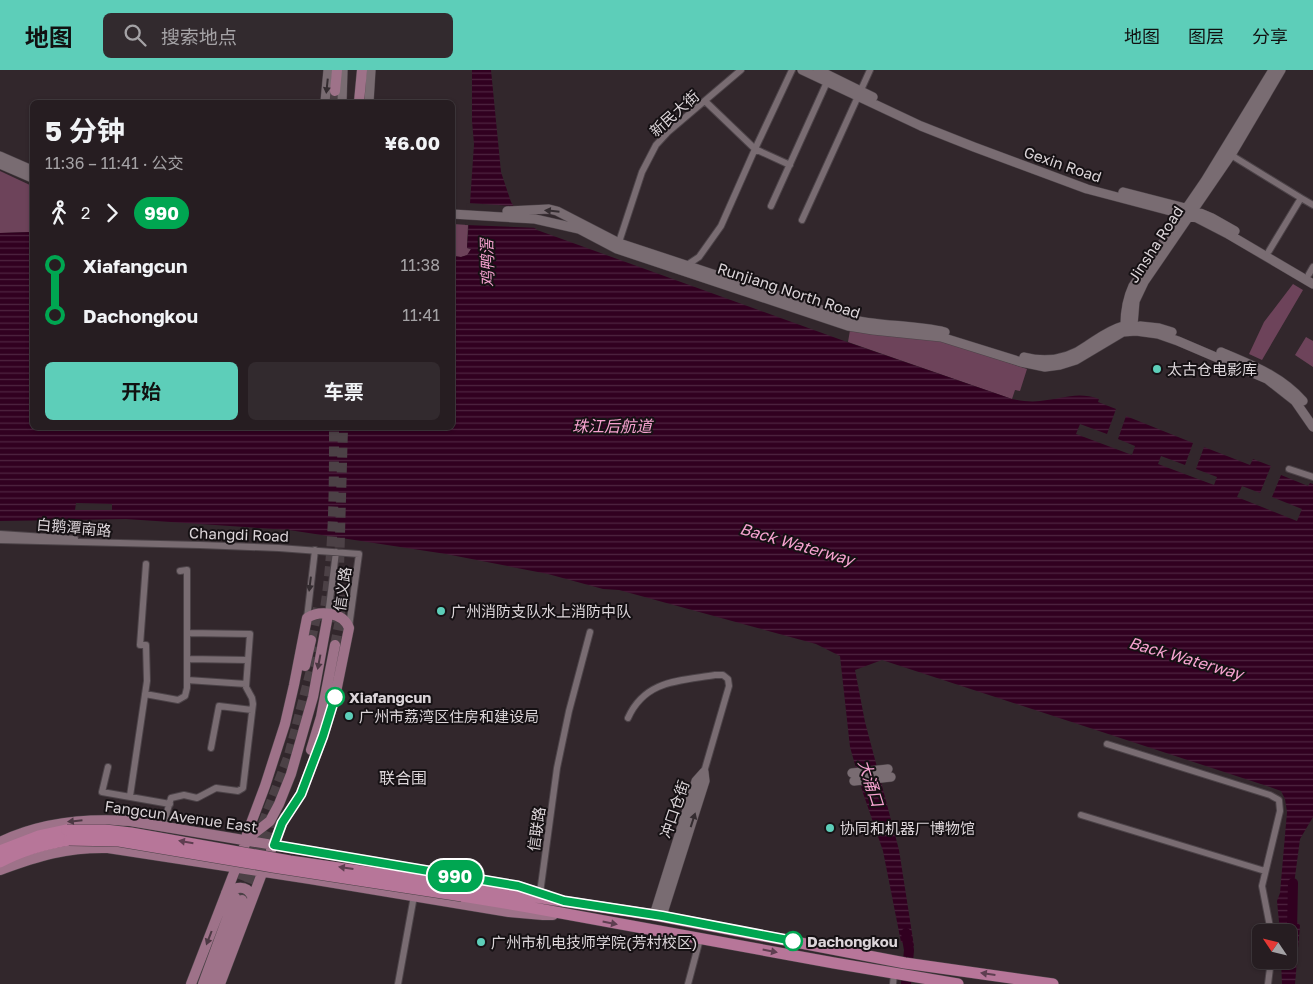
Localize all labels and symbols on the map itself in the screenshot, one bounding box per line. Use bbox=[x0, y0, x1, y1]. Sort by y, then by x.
one-way arrow bbox=[323, 79, 331, 95]
street label: 新民大街 bbox=[646, 86, 702, 140]
street label: Gexin Road bbox=[1022, 142, 1104, 186]
street label: Jinsha Road bbox=[1124, 202, 1186, 286]
one-way arrow bbox=[543, 207, 559, 215]
water label: 鸡鸭滘 bbox=[477, 237, 497, 287]
street label: Runjiang North Road bbox=[715, 258, 863, 322]
place label: 太古仓电影库 bbox=[1167, 360, 1257, 378]
marker: 太古仓电影库 bbox=[1151, 363, 1163, 375]
water label: 珠江后航道 bbox=[572, 416, 654, 436]
street label: 白鹅潭南路 bbox=[36, 515, 112, 539]
water label: Back Waterway bbox=[738, 518, 858, 570]
street label: Changdi Road bbox=[189, 523, 289, 545]
street label: 信义路 bbox=[330, 565, 354, 613]
one-way arrow bbox=[306, 577, 314, 593]
place label: 广州消防支队水上消防中队 bbox=[451, 602, 631, 620]
marker: 广州消防支队水上消防中队 bbox=[435, 605, 447, 617]
water label: Back Waterway bbox=[1127, 632, 1247, 684]
one-way arrow bbox=[315, 655, 323, 671]
marker: Xiafangcun bbox=[325, 687, 345, 707]
place label: Xiafangcun bbox=[349, 688, 431, 706]
place label: 广州市荔湾区住房和建设局 bbox=[359, 707, 539, 725]
marker: 广州市荔湾区住房和建设局 bbox=[343, 710, 355, 722]
water label: 大涌口 bbox=[854, 757, 888, 810]
district label: 联合围 bbox=[379, 768, 427, 788]
street label: 冲口仓街 bbox=[656, 778, 692, 840]
street label: Fangcun Avenue East bbox=[104, 796, 258, 836]
street label: 信联路 bbox=[524, 805, 548, 853]
one-way arrow bbox=[689, 812, 697, 827]
one-way arrow bbox=[66, 817, 82, 825]
place label: 协同和机器厂博物馆 bbox=[840, 819, 975, 837]
marker: 协同和机器厂博物馆 bbox=[824, 822, 836, 834]
one-way arrow bbox=[177, 838, 193, 846]
line badge: 990 bbox=[426, 860, 484, 892]
one-way arrow bbox=[338, 864, 354, 872]
one-way arrow bbox=[602, 919, 618, 927]
north arrow bbox=[1252, 924, 1298, 969]
one-way arrow bbox=[205, 931, 212, 946]
marker: Dachongkou bbox=[783, 931, 803, 951]
place label: Dachongkou bbox=[807, 932, 898, 950]
place label: 广州市机电技师学院(芳村校区) bbox=[491, 933, 697, 951]
marker: 广州市机电技师学院(芳村校区) bbox=[475, 936, 487, 948]
one-way arrow bbox=[762, 948, 778, 956]
one-way arrow bbox=[980, 970, 996, 978]

